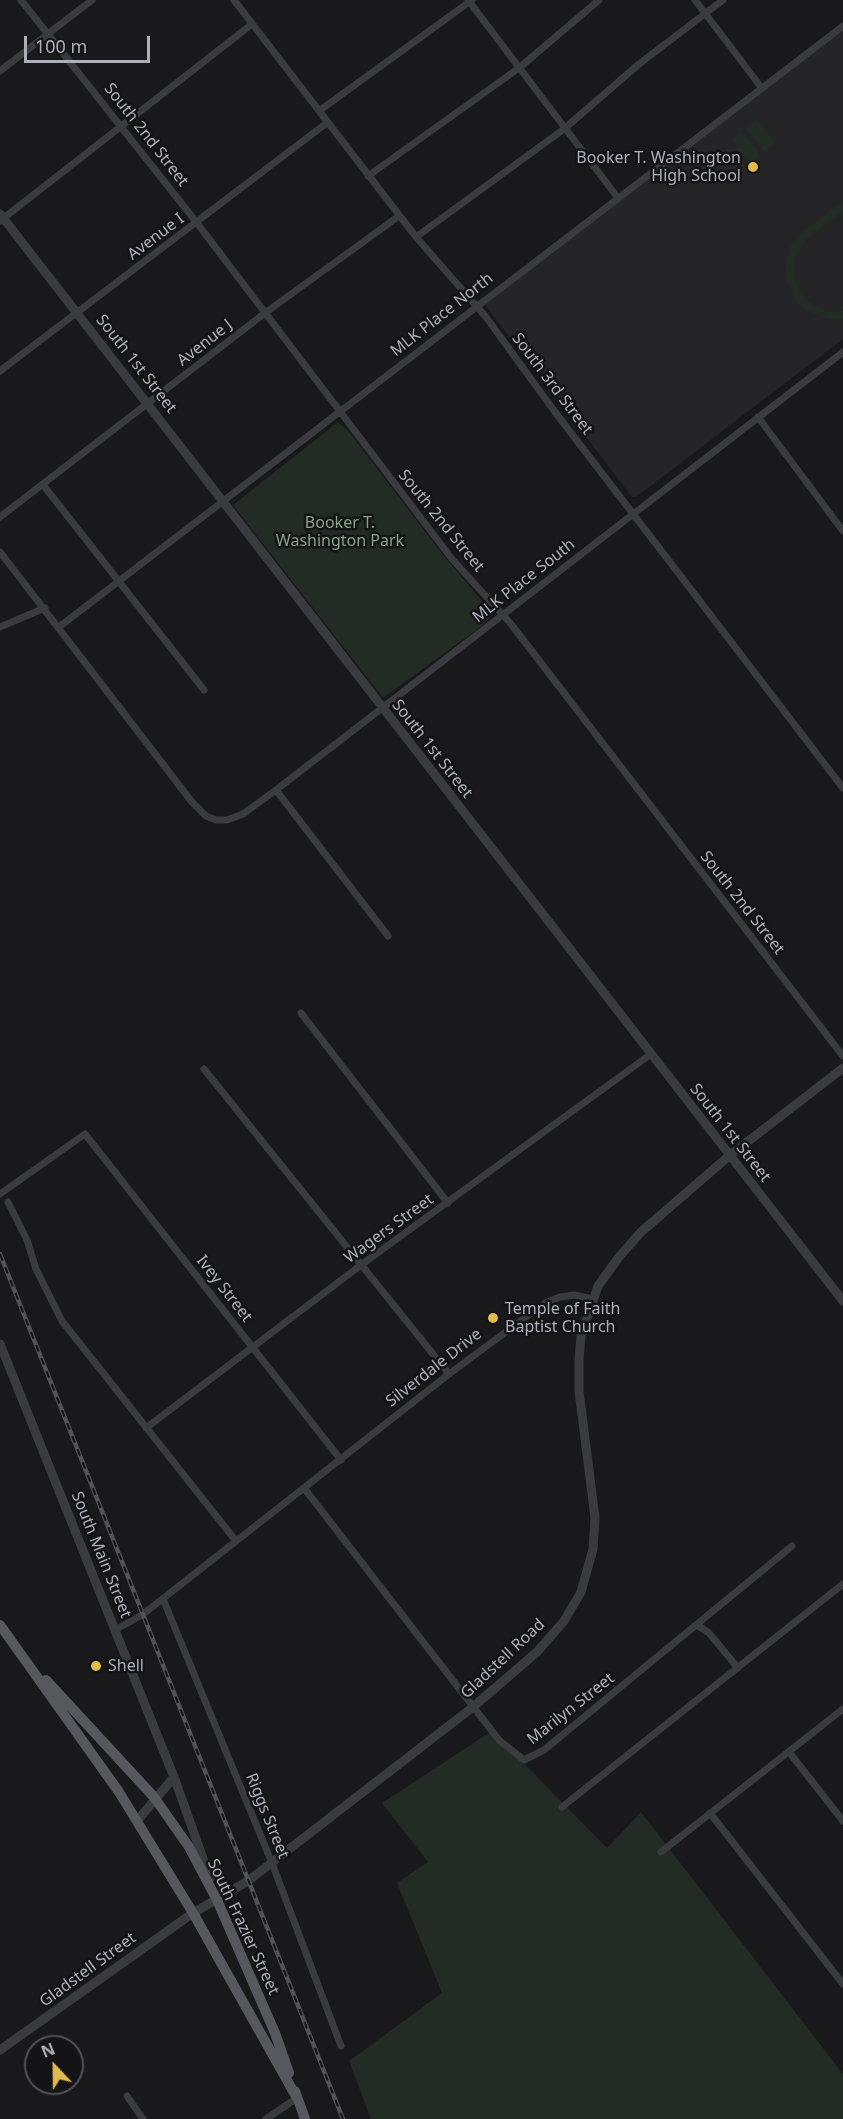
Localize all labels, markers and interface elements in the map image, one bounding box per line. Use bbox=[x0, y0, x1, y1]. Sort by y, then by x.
scale bar bbox=[27, 24, 153, 62]
text: 100 m bbox=[35, 34, 87, 58]
street label: South 2nd Street bbox=[100, 79, 192, 191]
place label: Booker T. Washington High School bbox=[576, 148, 741, 186]
marker: Booker T. Washington High School bbox=[746, 160, 760, 174]
street label: Avenue I bbox=[124, 210, 188, 264]
street label: MLK Place North bbox=[387, 269, 497, 361]
street label: South 1st Street bbox=[92, 311, 180, 417]
street label: Avenue J bbox=[174, 316, 236, 370]
street label: South 3rd Street bbox=[508, 329, 596, 439]
street label: South 2nd Street bbox=[394, 466, 488, 576]
park label: Booker T. Washington Park bbox=[276, 513, 404, 551]
street label: MLK Place South bbox=[469, 535, 579, 627]
street label: South 1st Street bbox=[388, 696, 476, 802]
street label: South 2nd Street bbox=[696, 847, 788, 959]
street label: South 1st Street bbox=[686, 1080, 774, 1186]
street label: Wagers Street bbox=[341, 1190, 437, 1268]
street label: Ivey Street bbox=[192, 1252, 256, 1326]
place label: Temple of Faith Baptist Church bbox=[505, 1299, 620, 1337]
marker: Temple of Faith Baptist Church bbox=[486, 1311, 500, 1325]
street label: Silverdale Drive bbox=[382, 1325, 486, 1411]
street label: South Main Street bbox=[67, 1489, 135, 1621]
street label: Gladstell Road bbox=[457, 1615, 549, 1703]
place label: Shell bbox=[108, 1656, 144, 1676]
marker: Shell bbox=[89, 1659, 103, 1673]
street label: Marilyn Street bbox=[524, 1669, 618, 1749]
street label: Riggs Street bbox=[241, 1771, 293, 1861]
street label: South Frazier Street bbox=[203, 1856, 283, 1998]
street label: Gladstell Street bbox=[36, 1929, 140, 2011]
north arrow bbox=[24, 2035, 84, 2095]
text: N bbox=[38, 2038, 58, 2063]

